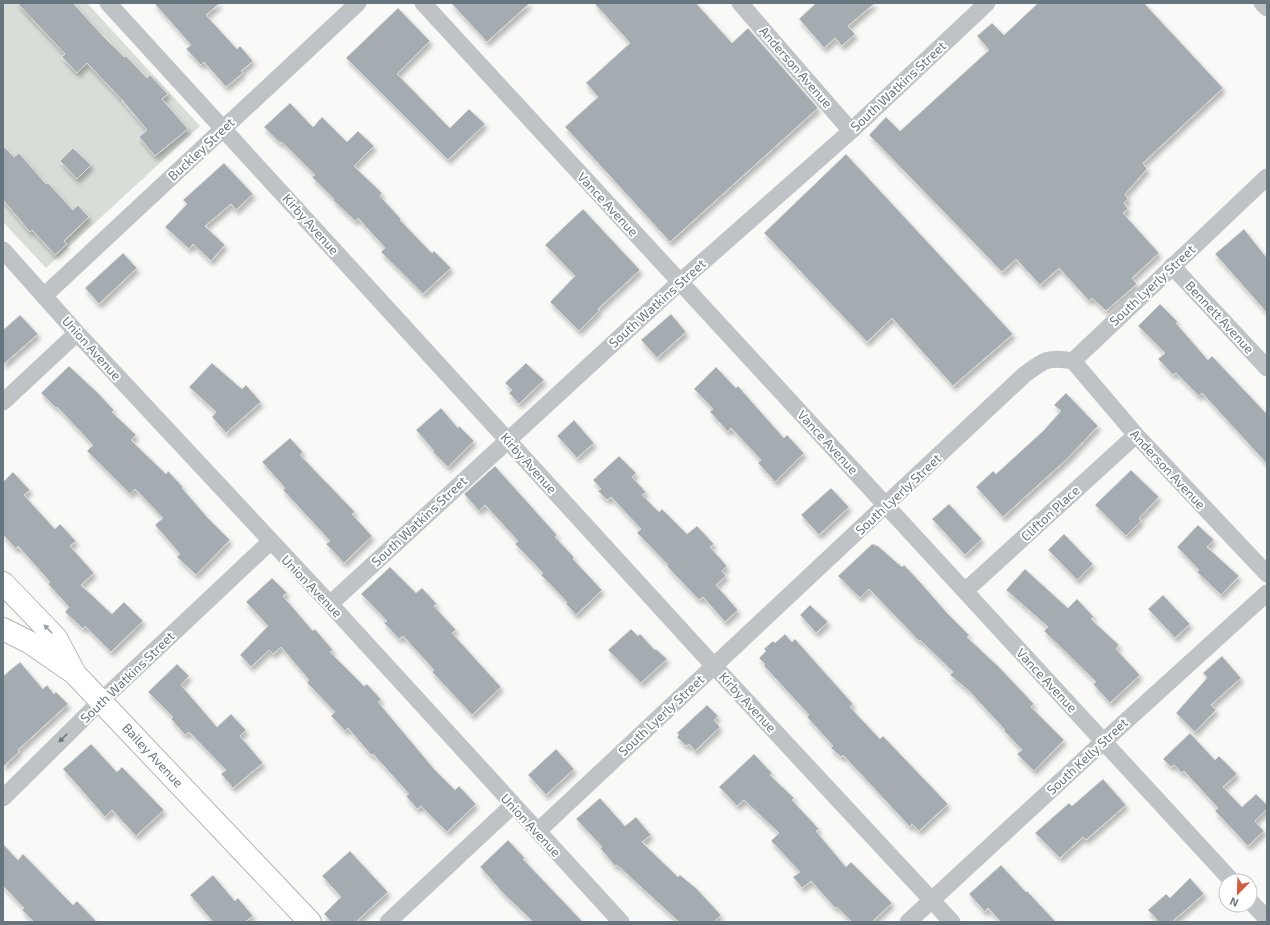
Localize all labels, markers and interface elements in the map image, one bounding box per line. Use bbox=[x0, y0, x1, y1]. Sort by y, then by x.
street label: Anderson Avenue bbox=[756, 23, 836, 111]
street label: South Watkins Street bbox=[847, 38, 949, 134]
street label: Buckley Street bbox=[165, 114, 238, 184]
street label: Vance Avenue bbox=[574, 169, 642, 239]
street label: Kirby Avenue bbox=[280, 190, 342, 258]
street label: South Lyerly Street bbox=[1106, 241, 1198, 329]
street label: South Watkins Street bbox=[605, 255, 709, 351]
street label: Bennett Avenue bbox=[1182, 277, 1258, 357]
street label: Union Avenue bbox=[59, 313, 125, 383]
street label: Vance Avenue bbox=[794, 407, 862, 477]
street label: Anderson Avenue bbox=[1127, 426, 1209, 512]
street label: Kirby Avenue bbox=[498, 429, 560, 497]
street label: South Lyerly Street bbox=[852, 450, 944, 538]
street label: South Watkins Street bbox=[368, 473, 470, 569]
street label: Clifton Place bbox=[1017, 482, 1083, 544]
street label: Union Avenue bbox=[278, 551, 346, 621]
one-way arrow bbox=[43, 624, 52, 634]
street label: South Watkins Street bbox=[77, 628, 177, 726]
street label: Vance Avenue bbox=[1013, 645, 1081, 715]
street label: Kirby Avenue bbox=[716, 669, 780, 735]
street label: South Lyerly Street bbox=[615, 671, 707, 759]
street label: South Kelly Street bbox=[1043, 714, 1131, 798]
street label: Bailey Avenue bbox=[119, 720, 187, 790]
one-way arrow bbox=[58, 733, 68, 743]
street label: Union Avenue bbox=[498, 790, 564, 860]
north arrow bbox=[1218, 873, 1258, 913]
text: N bbox=[1228, 895, 1240, 910]

